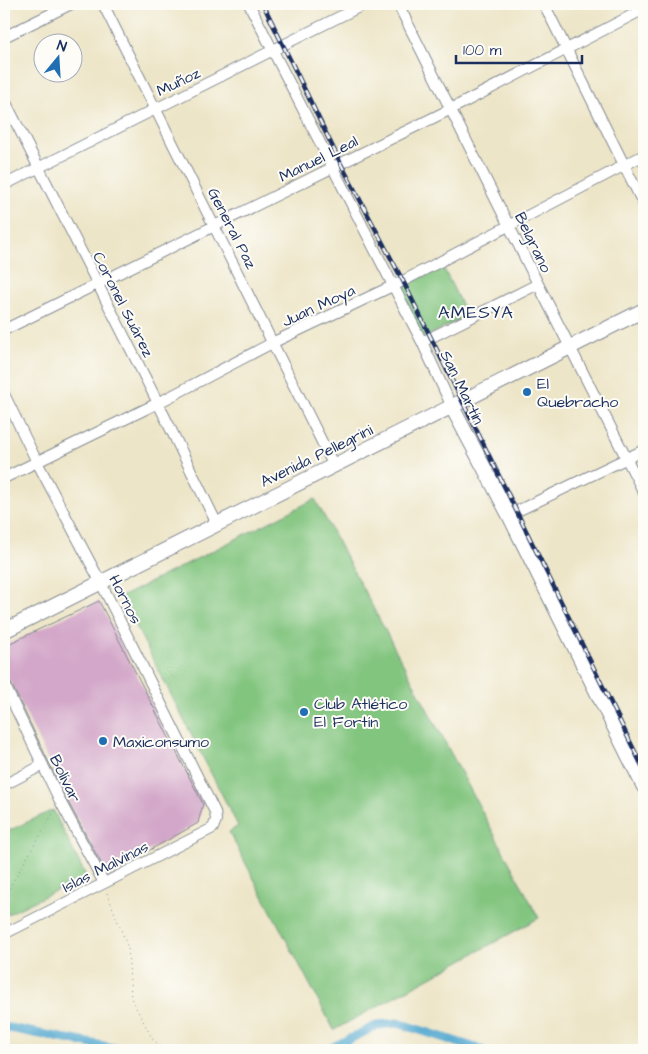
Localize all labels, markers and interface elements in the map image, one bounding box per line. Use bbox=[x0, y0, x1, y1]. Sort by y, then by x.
north arrow bbox=[32, 32, 82, 82]
scale bar bbox=[456, 32, 582, 64]
text: N bbox=[54, 36, 69, 58]
text: 100 m bbox=[463, 40, 502, 61]
street label: Muñoz bbox=[153, 62, 204, 102]
street label: Manuel Leal bbox=[275, 130, 362, 188]
street label: General Paz bbox=[202, 184, 262, 273]
street label: Belgrano bbox=[508, 209, 557, 277]
street label: Coronel Suárez bbox=[87, 248, 159, 361]
street label: Juan Moya bbox=[278, 279, 359, 333]
district label: AMESYA bbox=[438, 300, 514, 325]
street label: San Martín bbox=[435, 347, 490, 428]
place label: El Quebracho bbox=[537, 373, 618, 413]
marker: El Quebracho bbox=[521, 386, 533, 398]
street label: Avenida Pellegrini bbox=[256, 419, 377, 494]
street label: Hornos bbox=[103, 571, 147, 628]
place label: Club Atlético El Fortín bbox=[314, 693, 407, 733]
marker: Club Atlético El Fortín bbox=[298, 706, 310, 718]
place label: Maxiconsumo bbox=[113, 731, 209, 753]
marker: Maxiconsumo bbox=[97, 735, 109, 747]
street label: Bolívar bbox=[44, 751, 86, 806]
street label: Islas Malvinas bbox=[58, 836, 152, 898]

